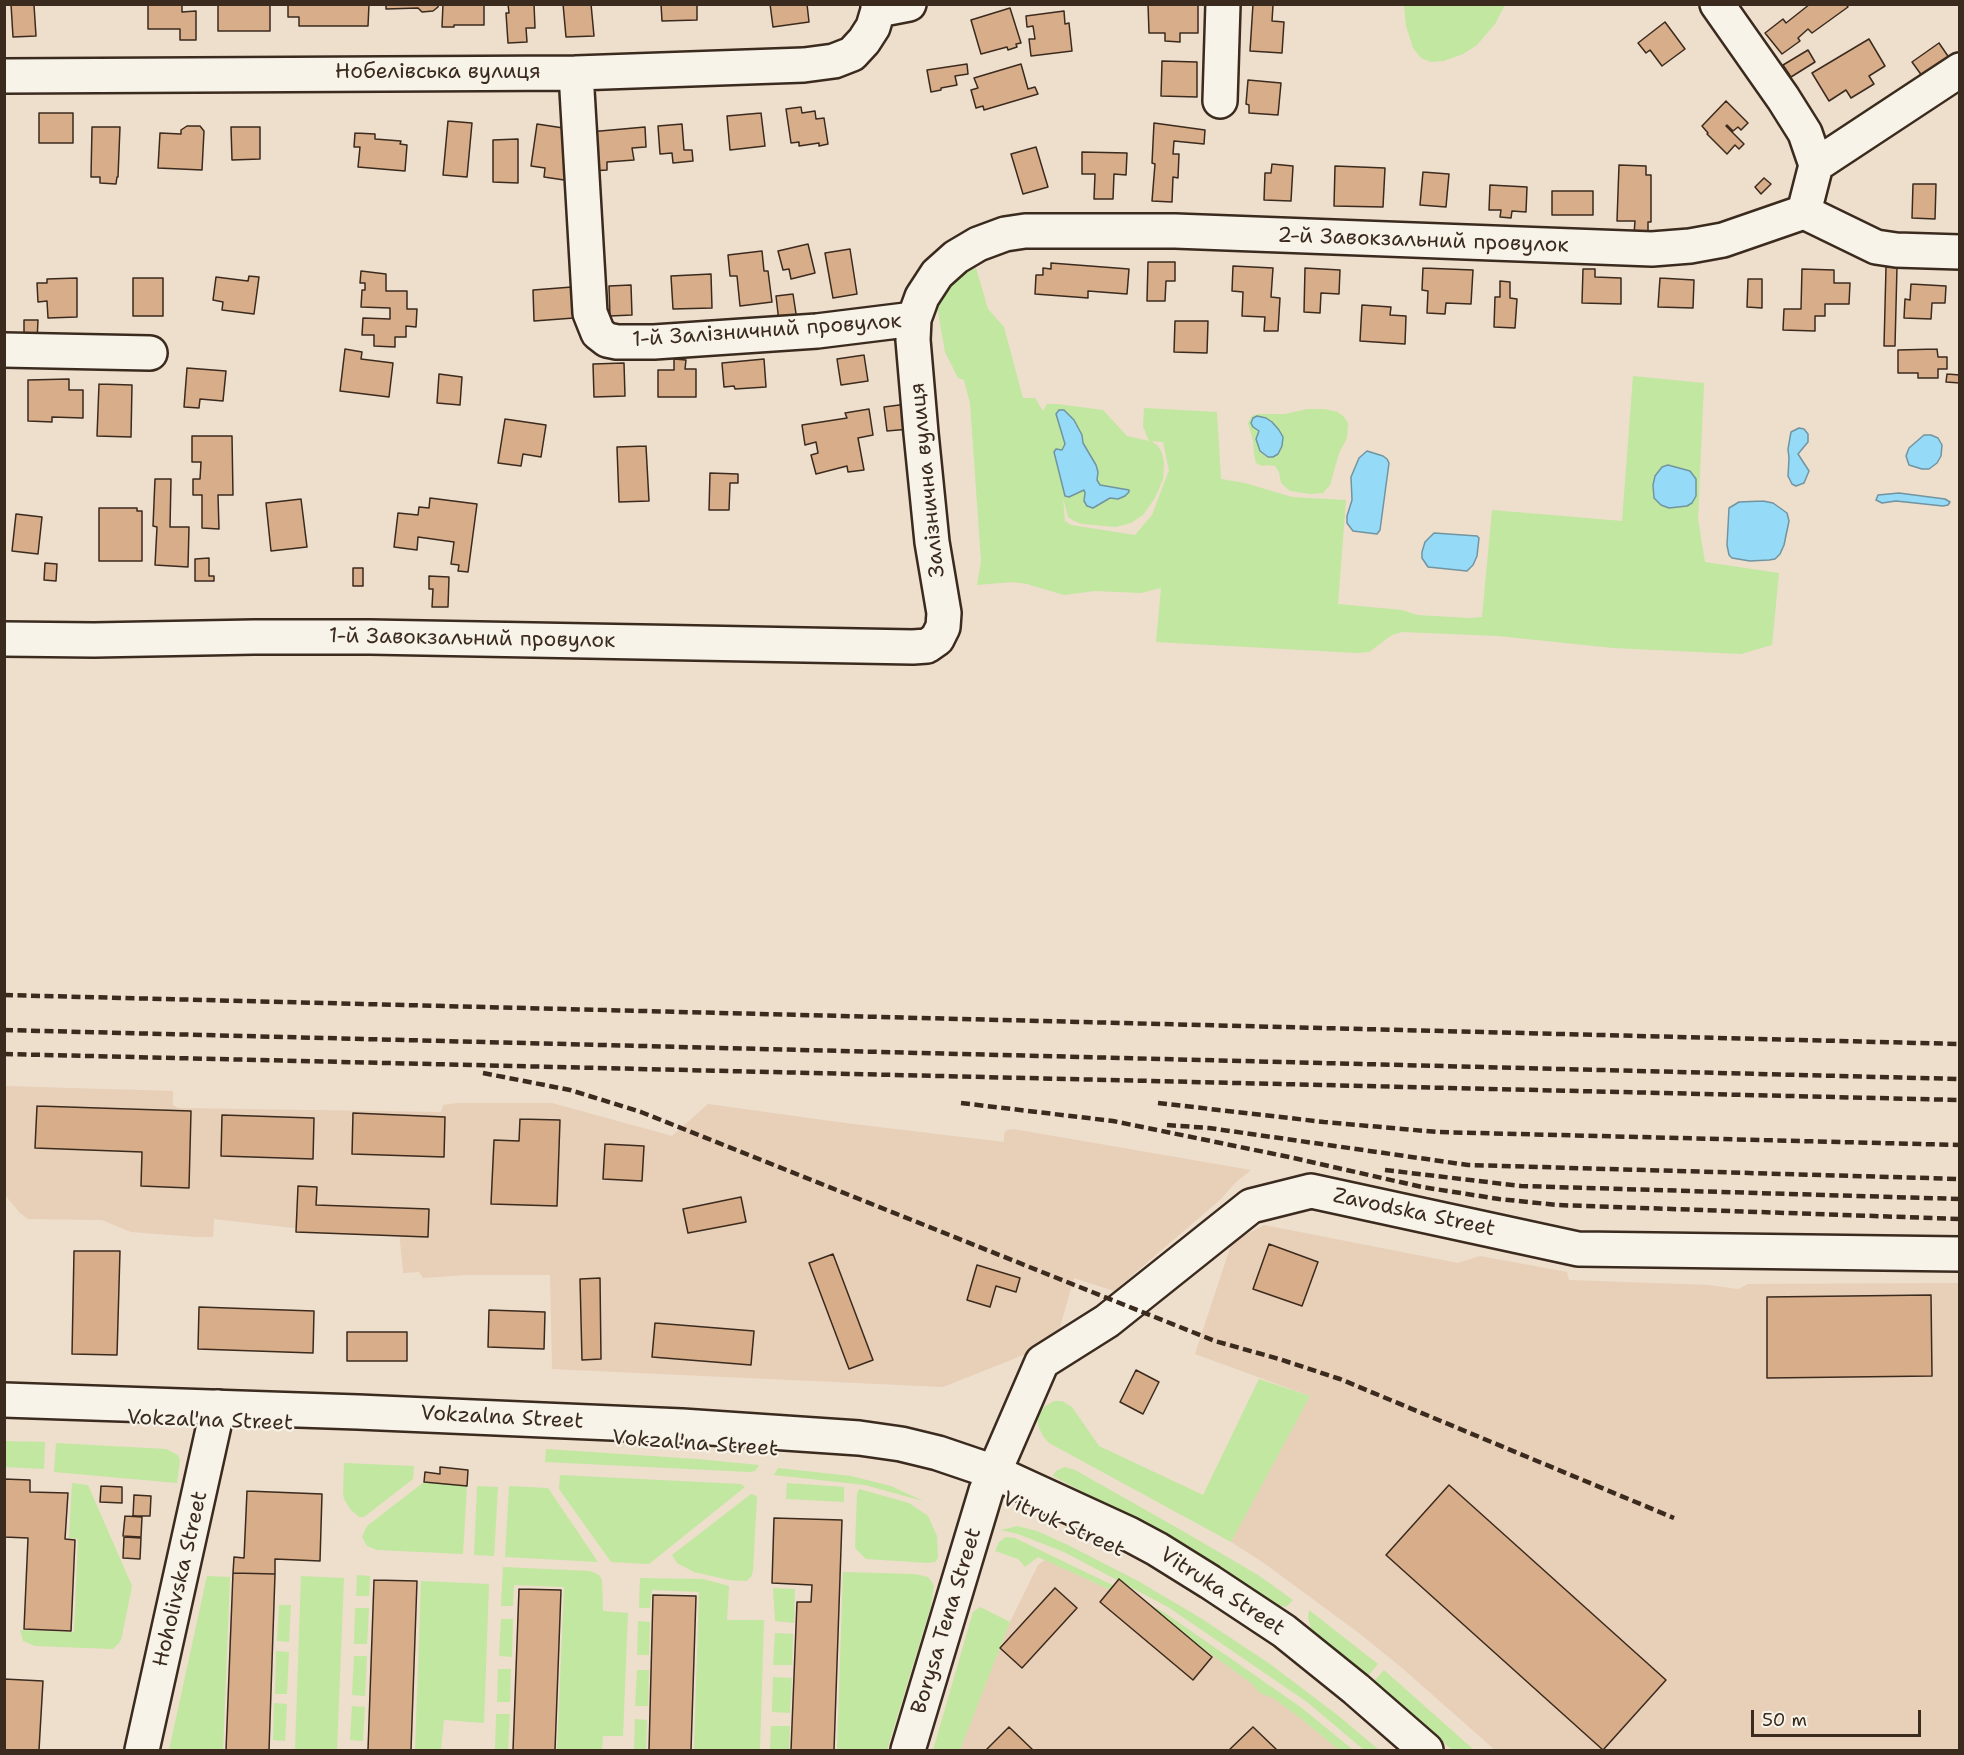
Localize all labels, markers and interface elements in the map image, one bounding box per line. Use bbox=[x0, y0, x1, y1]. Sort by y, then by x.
street label: Нобелівська вулиця bbox=[335, 60, 541, 86]
street label: 2-й Завокзальний провулок bbox=[1277, 223, 1569, 259]
street label: 1-й Залізничний провулок bbox=[632, 309, 902, 353]
street label: Залізнична вулиця bbox=[905, 381, 951, 579]
street label: 1-й Завокзальний провулок bbox=[329, 624, 615, 654]
street label: Zavodska Street bbox=[1331, 1184, 1497, 1242]
street label: Vokzalna Street bbox=[420, 1401, 584, 1435]
street label: Vokzal'na Street bbox=[126, 1406, 294, 1436]
street label: Vokzal'na Street bbox=[611, 1426, 779, 1462]
street label: Vitruk Street bbox=[998, 1487, 1128, 1563]
street label: Hoholivska Street bbox=[149, 1489, 213, 1669]
street label: Borysa Tena Street bbox=[907, 1525, 987, 1717]
street label: Vitruka Street bbox=[1155, 1542, 1289, 1642]
scale bar bbox=[1754, 1698, 1924, 1736]
text: 50 m bbox=[1762, 1708, 1807, 1732]

